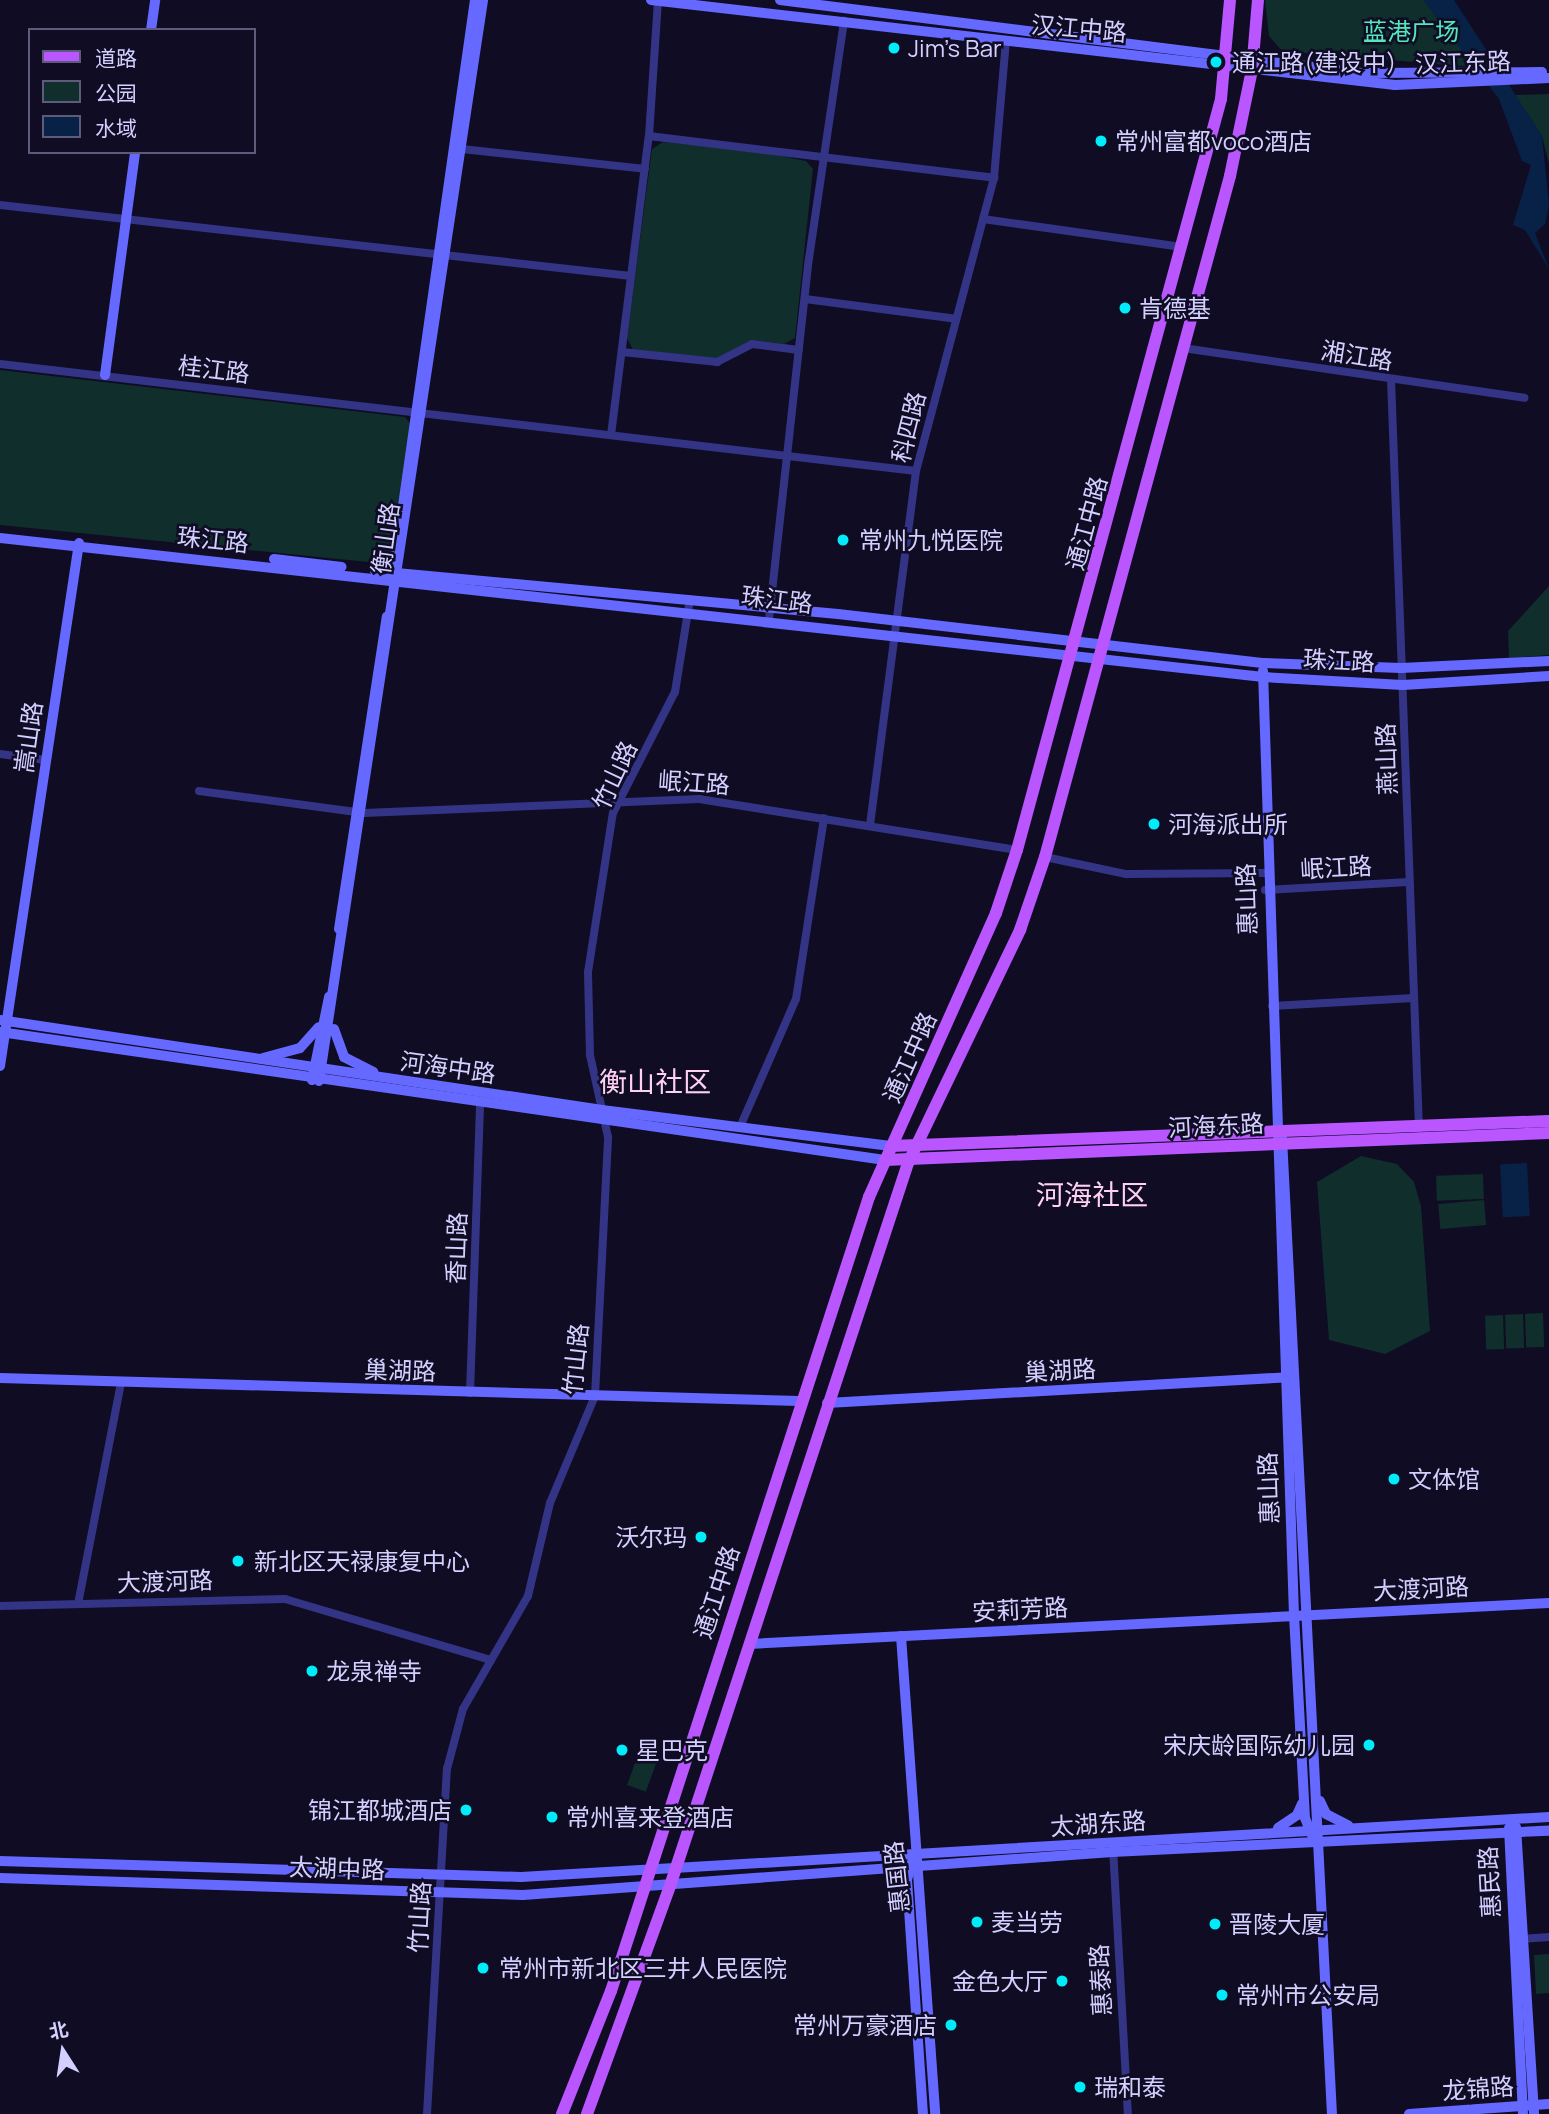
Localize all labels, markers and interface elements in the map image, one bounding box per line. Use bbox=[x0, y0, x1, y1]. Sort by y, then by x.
street label: 汉江中路 bbox=[1030, 9, 1128, 47]
park label: 蓝港广场 bbox=[1363, 17, 1459, 45]
legend bbox=[28, 28, 256, 154]
place label: Jim's Bar bbox=[908, 34, 1001, 62]
marker: Jim's Bar bbox=[886, 40, 902, 56]
text: 道路 bbox=[95, 44, 137, 72]
street label: 汉江东路 bbox=[1415, 46, 1511, 78]
place label: 通江路(建设中) bbox=[1232, 48, 1396, 76]
marker: 通江路(建设中) bbox=[1206, 52, 1226, 72]
text: 公园 bbox=[95, 79, 137, 107]
text: 水域 bbox=[95, 114, 137, 142]
place label: 常州富都voco酒店 bbox=[1115, 127, 1312, 155]
marker: 常州富都voco酒店 bbox=[1093, 133, 1109, 149]
place label: 肯德基 bbox=[1139, 294, 1211, 322]
marker: 肯德基 bbox=[1117, 300, 1133, 316]
street label: 湘江路 bbox=[1319, 335, 1395, 375]
street label: 桂江路 bbox=[177, 350, 251, 388]
street label: 科四路 bbox=[885, 389, 931, 465]
street label: 通江中路 bbox=[1060, 473, 1112, 573]
street label: 衡山路 bbox=[366, 500, 404, 576]
street label: 珠江路 bbox=[176, 521, 250, 557]
place label: 常州九悦医院 bbox=[859, 526, 1003, 554]
marker: 常州九悦医院 bbox=[833, 530, 853, 550]
street label: 珠江路 bbox=[740, 580, 814, 618]
street label: 珠江路 bbox=[1302, 644, 1376, 676]
street label: 嵩山路 bbox=[9, 699, 47, 775]
street label: 燕山路 bbox=[1370, 723, 1402, 795]
street label: 竹山路 bbox=[586, 736, 642, 814]
street label: 岷江路 bbox=[657, 765, 731, 799]
place label: 河海派出所 bbox=[1168, 810, 1288, 838]
marker: 河海派出所 bbox=[1146, 816, 1162, 832]
street label: 岷江路 bbox=[1299, 851, 1373, 883]
street label: 惠山路 bbox=[1230, 863, 1262, 935]
street label: 通江中路 bbox=[876, 1007, 942, 1107]
street label: 河海中路 bbox=[398, 1046, 498, 1088]
district label: 衡山社区 bbox=[599, 1064, 711, 1098]
street label: 河海东路 bbox=[1167, 1108, 1265, 1142]
district label: 河海社区 bbox=[1036, 1177, 1148, 1211]
street label: 香山路 bbox=[440, 1212, 472, 1284]
street label: 竹山路 bbox=[557, 1322, 593, 1396]
street label: 巢湖路 bbox=[364, 1354, 436, 1386]
street label: 巢湖路 bbox=[1023, 1354, 1097, 1386]
street label: 惠山路 bbox=[1252, 1452, 1284, 1524]
place label: 文体馆 bbox=[1408, 1465, 1480, 1493]
marker: 文体馆 bbox=[1386, 1471, 1402, 1487]
place label: 沃尔玛 bbox=[615, 1523, 687, 1551]
marker: 沃尔玛 bbox=[693, 1529, 709, 1545]
street label: 通江中路 bbox=[687, 1542, 745, 1642]
place label: 新北区天禄康复中心 bbox=[254, 1547, 470, 1575]
marker: 新北区天禄康复中心 bbox=[228, 1551, 248, 1571]
street label: 大渡河路 bbox=[117, 1565, 213, 1597]
street label: 大渡河路 bbox=[1372, 1571, 1470, 1605]
street label: 安莉芳路 bbox=[971, 1592, 1069, 1626]
place label: 龙泉禅寺 bbox=[326, 1657, 422, 1685]
marker: 龙泉禅寺 bbox=[304, 1663, 320, 1679]
place label: 宋庆龄国际幼儿园 bbox=[1163, 1731, 1355, 1759]
place label: 星巴克 bbox=[636, 1736, 708, 1764]
marker: 宋庆龄国际幼儿园 bbox=[1361, 1737, 1377, 1753]
marker: 星巴克 bbox=[614, 1742, 630, 1758]
place label: 锦江都城酒店 bbox=[308, 1796, 452, 1824]
marker: 锦江都城酒店 bbox=[458, 1802, 474, 1818]
place label: 常州喜来登酒店 bbox=[566, 1803, 734, 1831]
street label: 太湖东路 bbox=[1049, 1805, 1147, 1841]
marker: 常州喜来登酒店 bbox=[544, 1809, 560, 1825]
street label: 惠国路 bbox=[878, 1840, 914, 1914]
street label: 惠民路 bbox=[1473, 1845, 1505, 1919]
street label: 太湖中路 bbox=[289, 1852, 385, 1884]
street label: 竹山路 bbox=[403, 1880, 435, 1954]
place label: 麦当劳 bbox=[991, 1908, 1063, 1936]
place label: 晋陵大厦 bbox=[1229, 1910, 1325, 1938]
marker: 麦当劳 bbox=[969, 1914, 985, 1930]
marker: 晋陵大厦 bbox=[1207, 1916, 1223, 1932]
street label: 惠泰路 bbox=[1084, 1943, 1116, 2017]
place label: 常州市新北区三井人民医院 bbox=[499, 1954, 787, 1982]
marker: 常州市新北区三井人民医院 bbox=[473, 1958, 493, 1978]
place label: 金色大厅 bbox=[952, 1967, 1048, 1995]
marker: 金色大厅 bbox=[1054, 1973, 1070, 1989]
place label: 常州市公安局 bbox=[1236, 1981, 1380, 2009]
marker: 常州市公安局 bbox=[1214, 1987, 1230, 2003]
place label: 常州万豪酒店 bbox=[793, 2011, 937, 2039]
north arrow bbox=[28, 2016, 98, 2086]
text: 北 bbox=[47, 2016, 71, 2045]
marker: 常州万豪酒店 bbox=[943, 2017, 959, 2033]
street label: 龙锦路 bbox=[1441, 2071, 1515, 2105]
place label: 瑞和泰 bbox=[1094, 2073, 1166, 2101]
marker: 瑞和泰 bbox=[1072, 2079, 1088, 2095]

